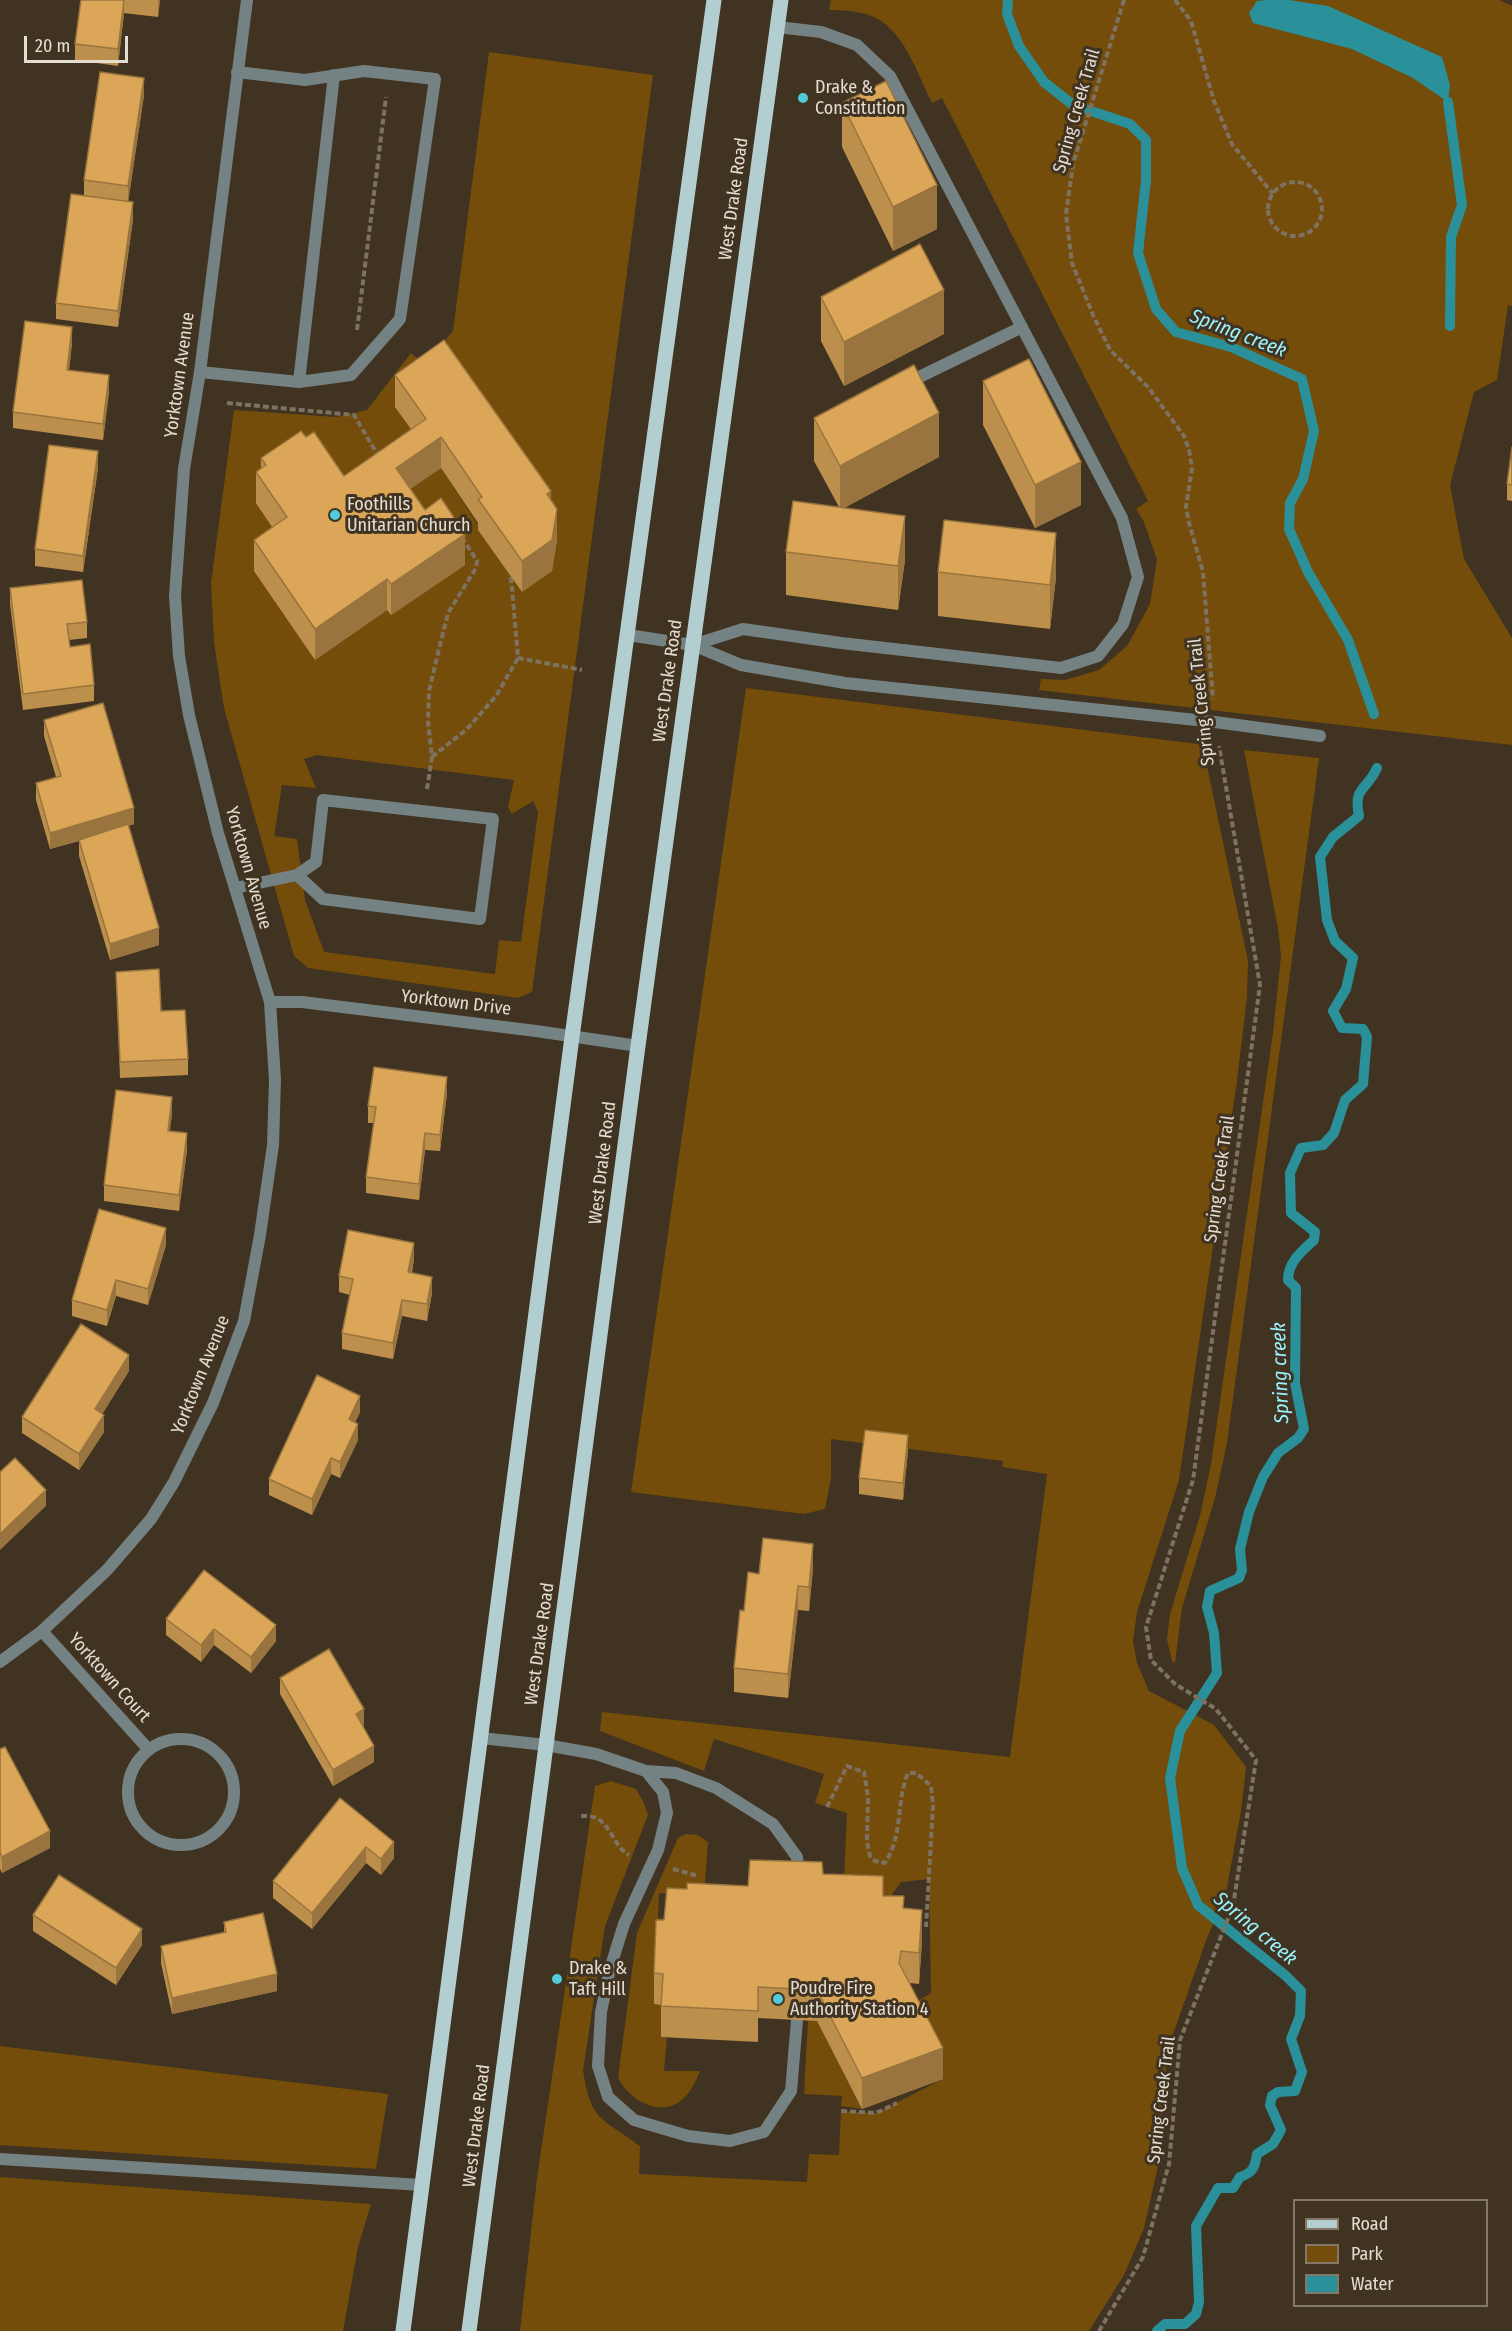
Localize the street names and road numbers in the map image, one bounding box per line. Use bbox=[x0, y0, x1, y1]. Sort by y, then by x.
street label: Spring Creek Trail bbox=[1049, 46, 1105, 176]
street label: West Drake Road bbox=[715, 136, 753, 262]
street label: Yorktown Avenue bbox=[160, 311, 200, 439]
street label: West Drake Road bbox=[649, 618, 687, 744]
street label: Spring Creek Trail bbox=[1185, 637, 1219, 767]
street label: Yorktown Avenue bbox=[220, 804, 276, 932]
street label: Yorktown Drive bbox=[400, 986, 512, 1020]
street label: West Drake Road bbox=[585, 1100, 621, 1226]
street label: Spring Creek Trail bbox=[1200, 1114, 1240, 1244]
street label: Yorktown Avenue bbox=[167, 1312, 235, 1438]
street label: West Drake Road bbox=[521, 1581, 559, 1707]
street label: Yorktown Court bbox=[63, 1629, 155, 1727]
street label: Spring Creek Trail bbox=[1143, 2035, 1181, 2165]
street label: West Drake Road bbox=[459, 2063, 495, 2189]

